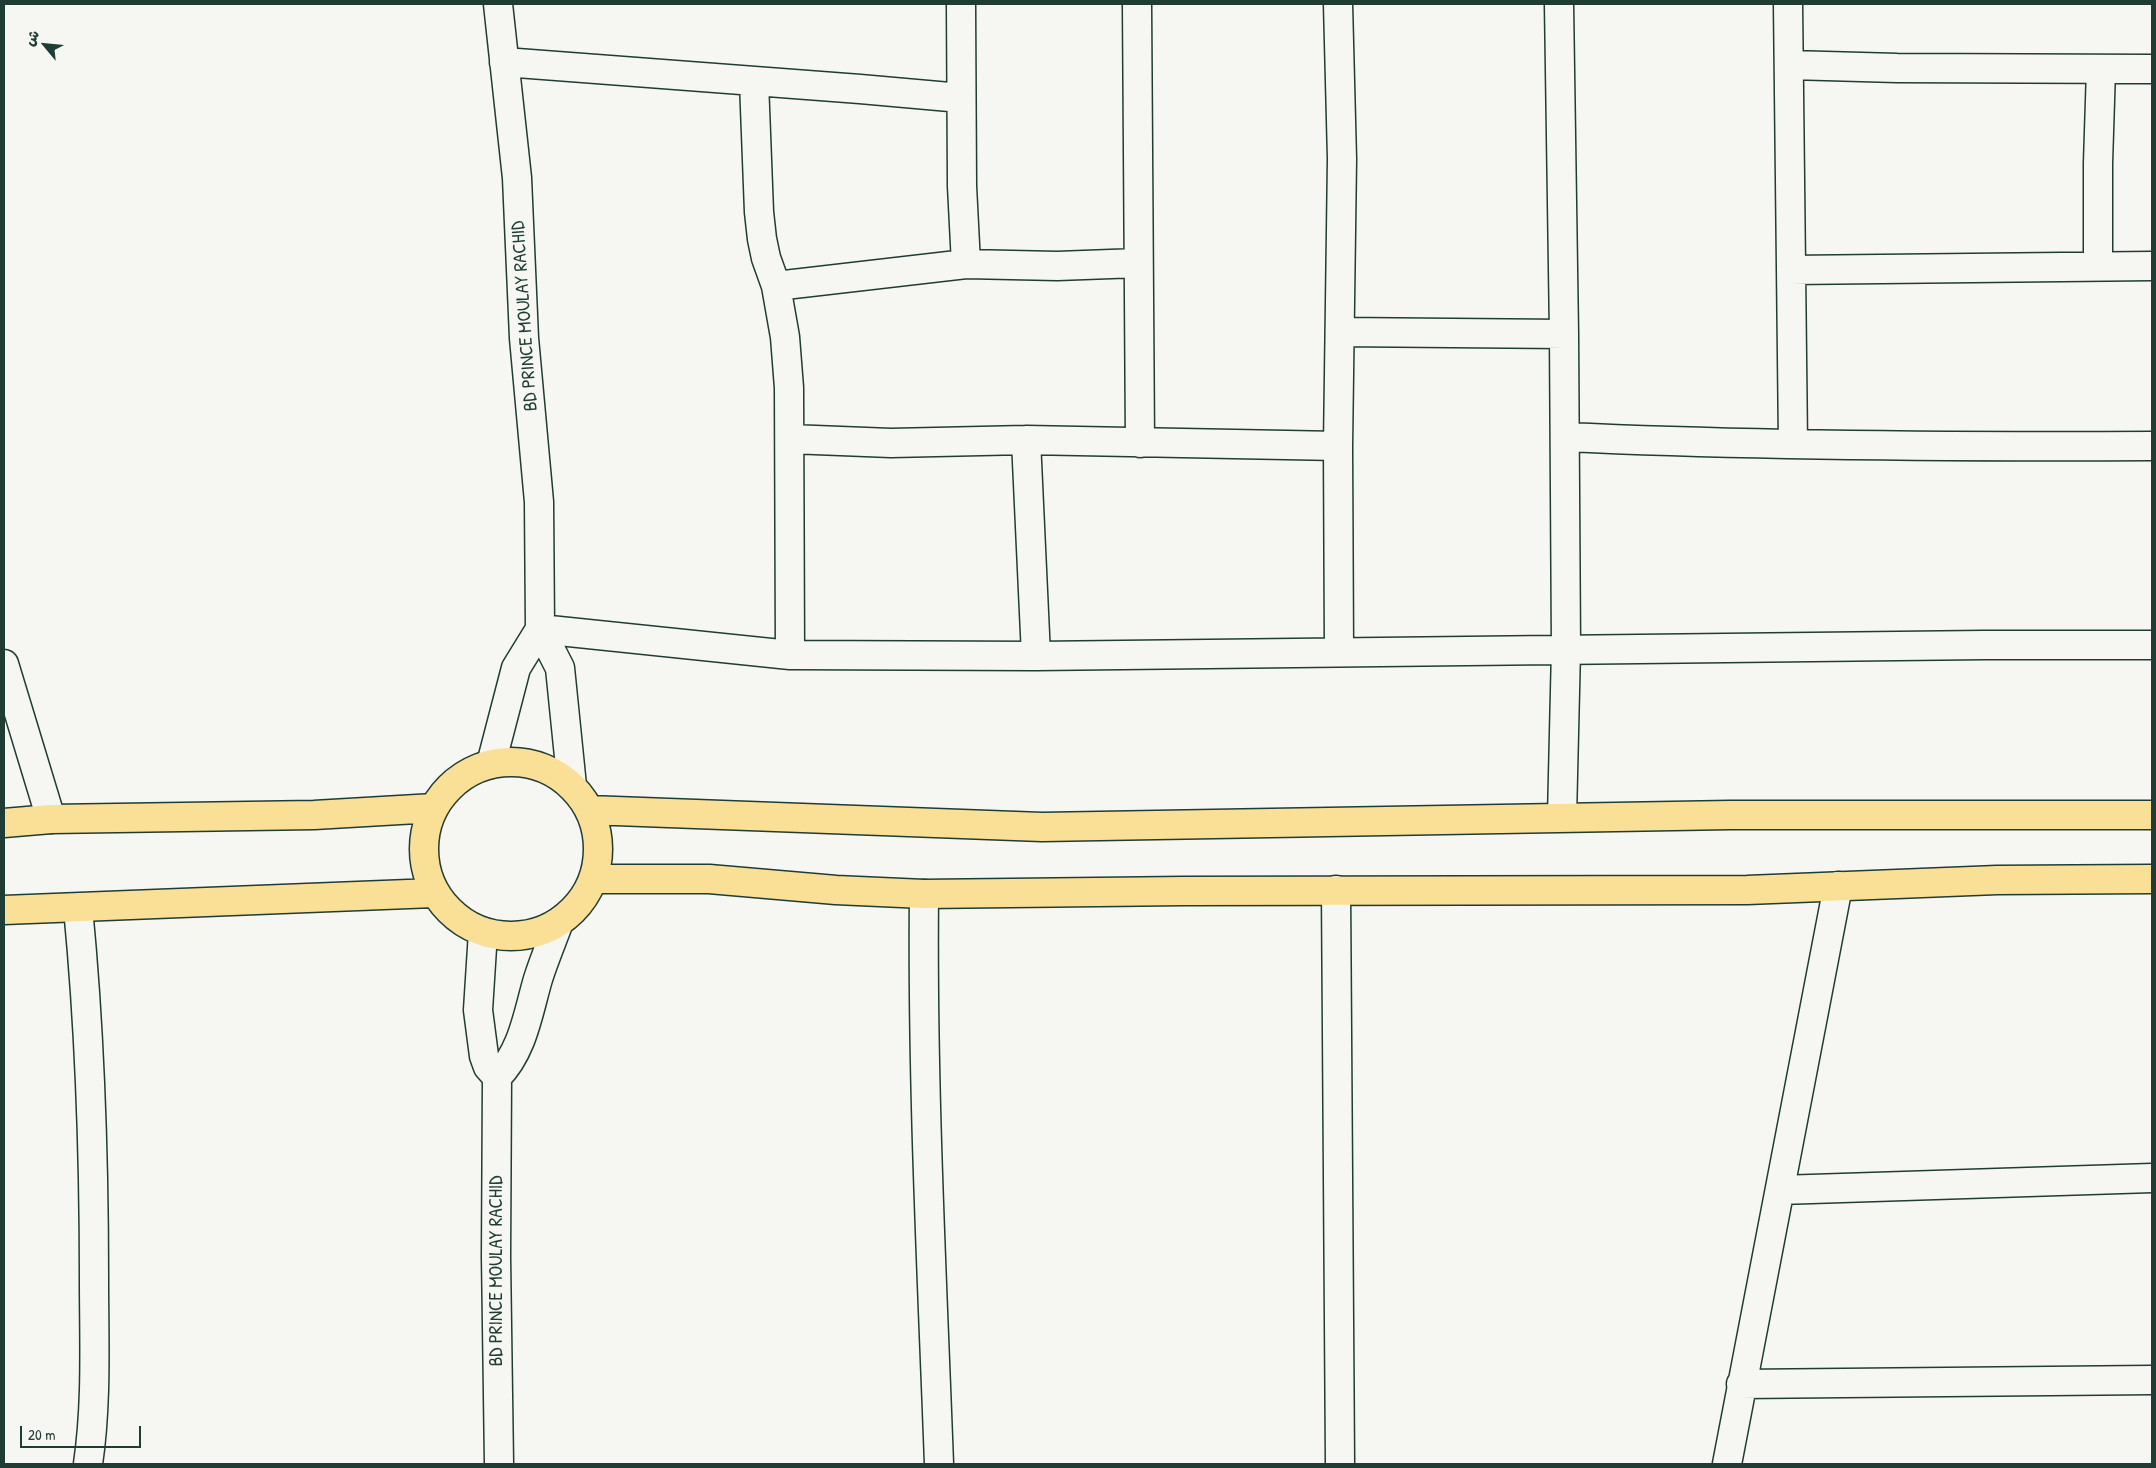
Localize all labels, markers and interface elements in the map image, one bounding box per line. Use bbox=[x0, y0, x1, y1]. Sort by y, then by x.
north arrow bbox=[20, 20, 70, 70]
text: ش bbox=[19, 26, 43, 49]
street label: BD PRINCE MOULAY RACHID bbox=[507, 220, 543, 412]
street label: BD PRINCE MOULAY RACHID bbox=[486, 1176, 508, 1366]
scale bar bbox=[22, 1416, 144, 1448]
text: 20 m bbox=[28, 1424, 55, 1445]

